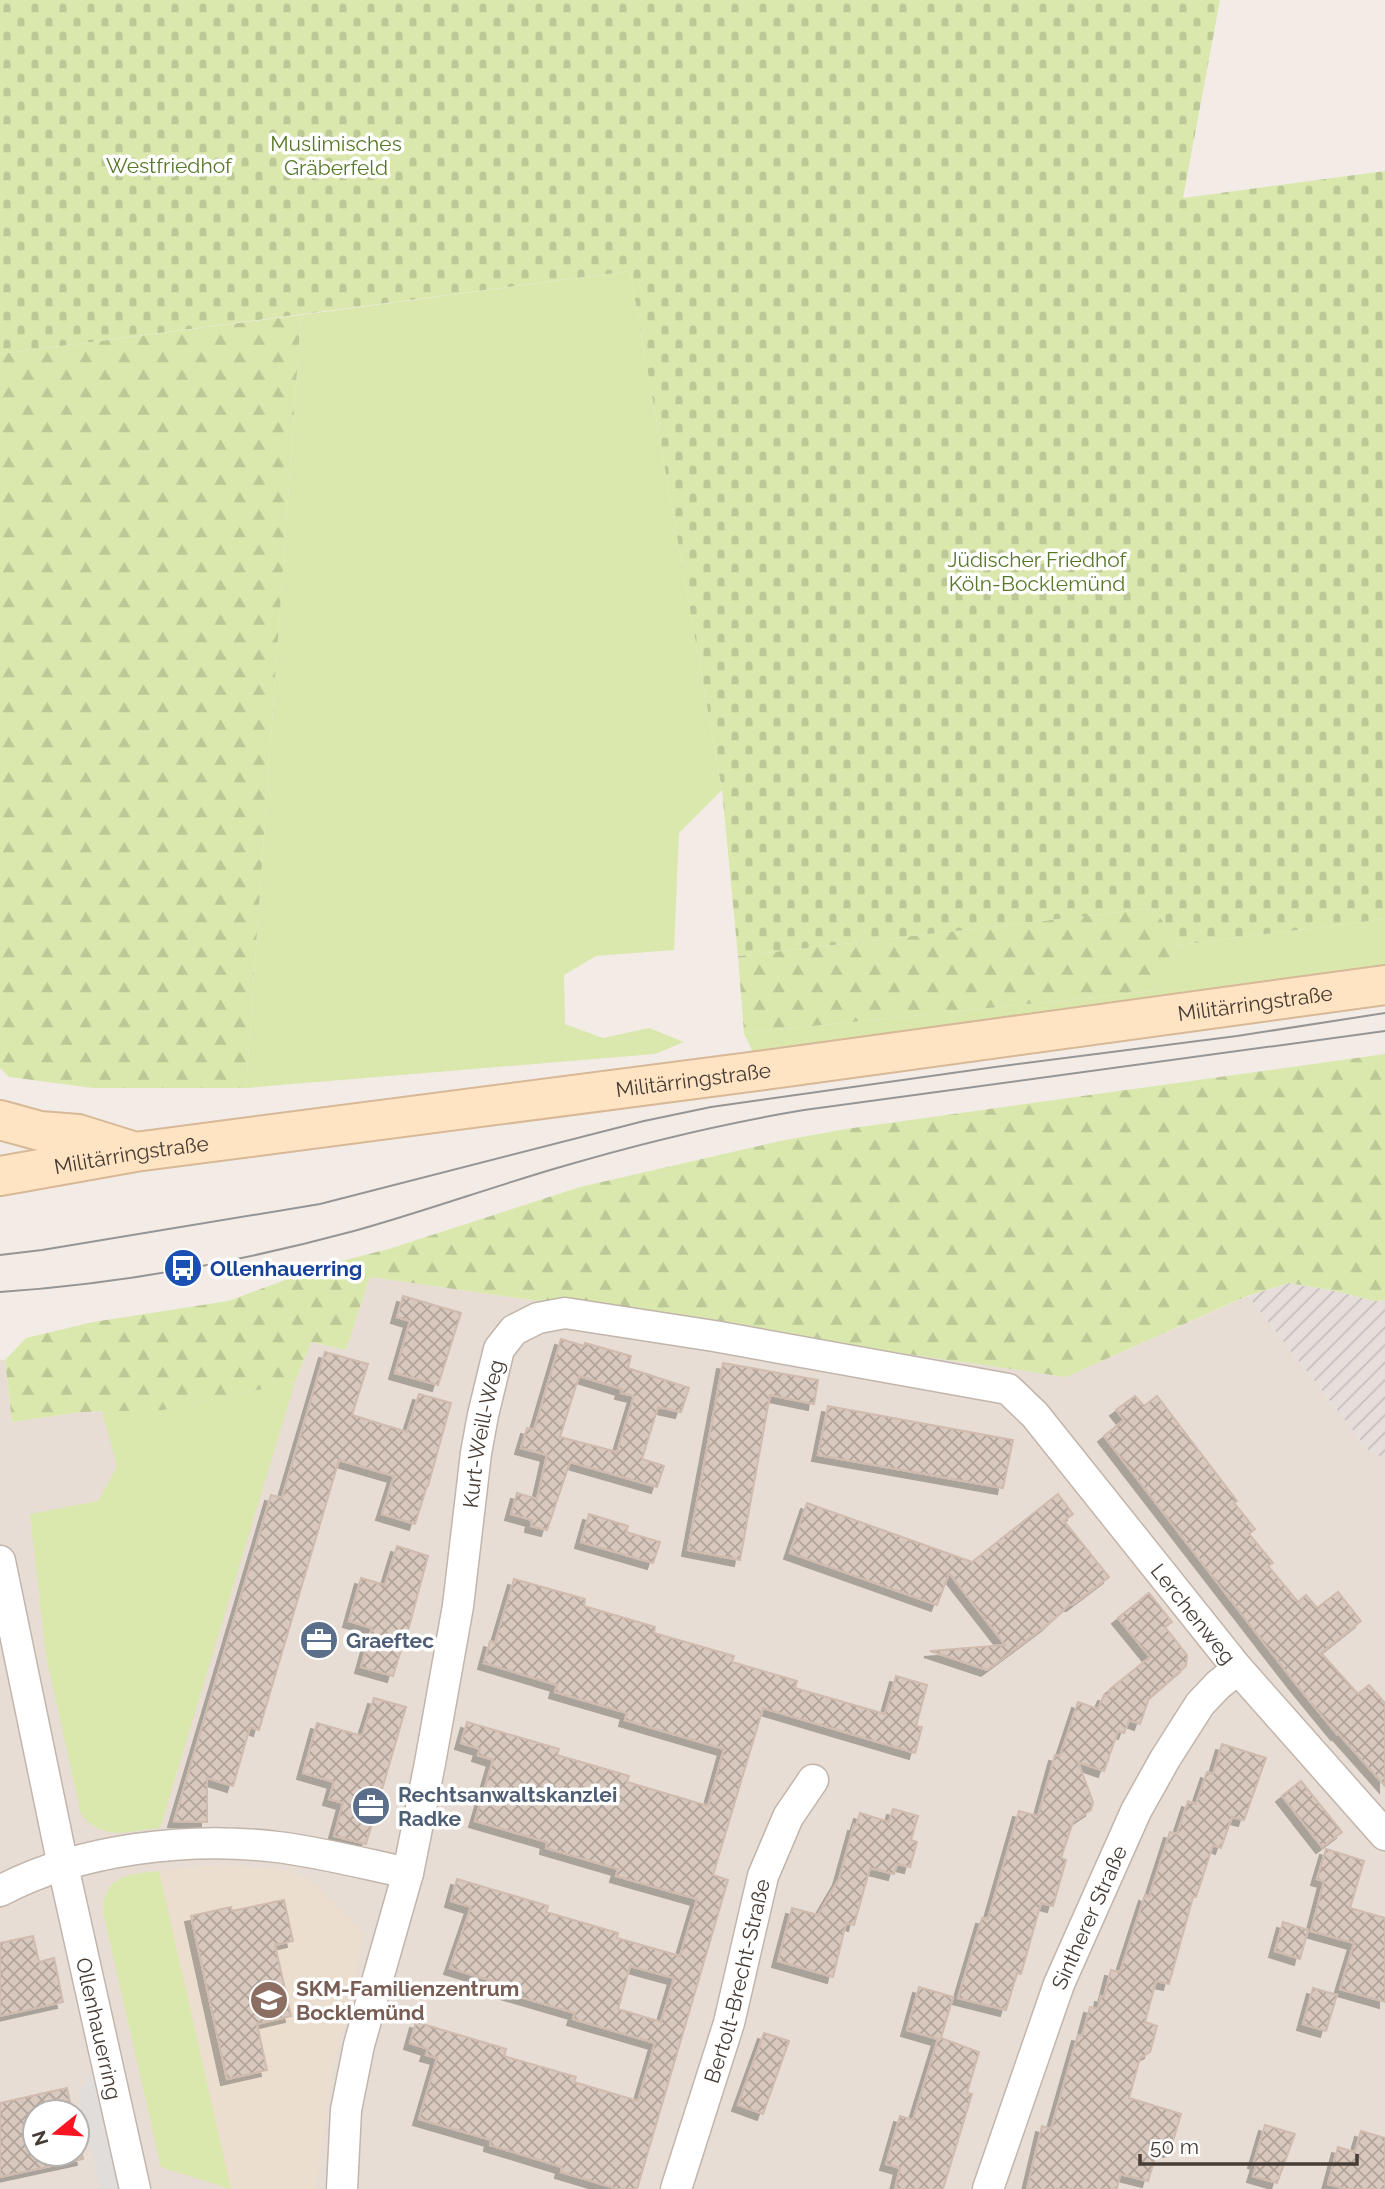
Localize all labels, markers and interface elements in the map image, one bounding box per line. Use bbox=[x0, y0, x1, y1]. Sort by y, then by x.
park label: Muslimisches Gräberfeld bbox=[270, 131, 402, 180]
park label: Westfriedhof bbox=[106, 153, 233, 178]
park label: Jüdischer Friedhof Köln-Bocklemünd bbox=[948, 547, 1128, 596]
street label: Militärringstraße bbox=[1176, 980, 1334, 1026]
street label: Militärringstraße bbox=[614, 1057, 772, 1102]
street label: Militärringstraße bbox=[52, 1130, 210, 1179]
bus stop icon: Ollenhauerring bbox=[162, 1247, 204, 1289]
place label: Ollenhauerring bbox=[210, 1256, 362, 1281]
street label: Kurt-Weill-Weg bbox=[457, 1357, 509, 1509]
street label: Lerchenweg bbox=[1146, 1558, 1241, 1669]
office icon: Graeftec bbox=[298, 1619, 340, 1661]
place label: Graeftec bbox=[346, 1628, 434, 1653]
place label: Rechtsanwaltskanzlei Radke bbox=[398, 1782, 617, 1831]
office icon: Rechtsanwaltskanzlei Radke bbox=[350, 1785, 392, 1827]
street label: Sintherer Straße bbox=[1046, 1841, 1132, 1993]
street label: Bertolt-Brecht-Straße bbox=[698, 1876, 774, 2086]
street label: Ollenhauerring bbox=[71, 1955, 127, 2102]
place label: SKM-Familienzentrum Bocklemünd bbox=[296, 1976, 519, 2025]
school or university icon: SKM-Familienzentrum Bocklemünd bbox=[248, 1979, 290, 2021]
north arrow bbox=[21, 2098, 91, 2168]
scale bar bbox=[1140, 2122, 1357, 2166]
text: N bbox=[27, 2128, 53, 2149]
text: 50 m bbox=[1150, 2134, 1199, 2159]

